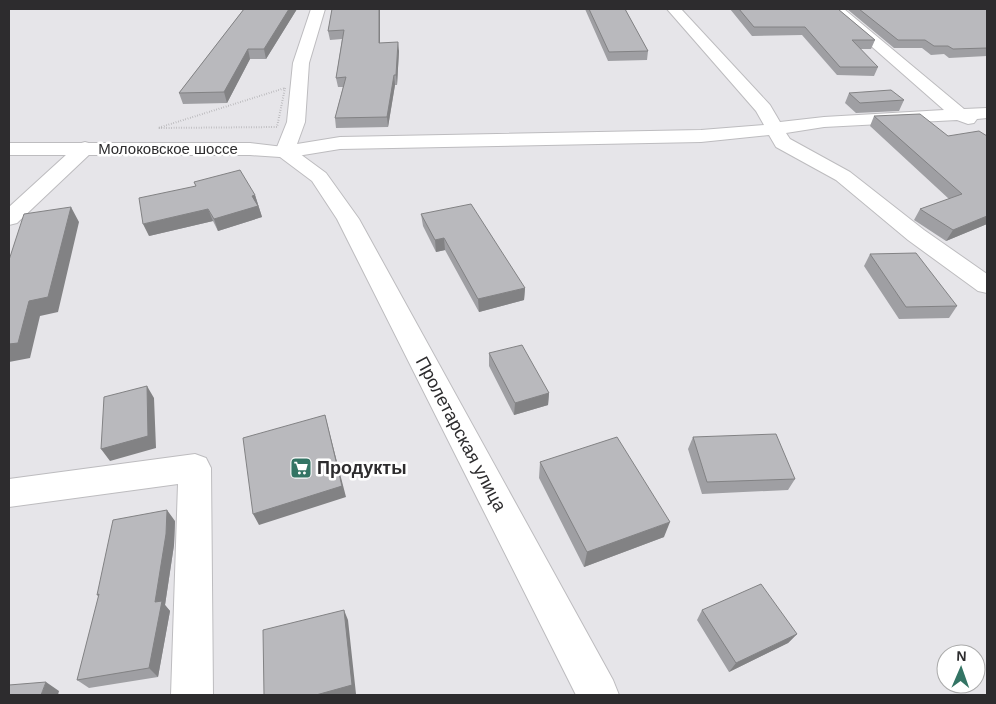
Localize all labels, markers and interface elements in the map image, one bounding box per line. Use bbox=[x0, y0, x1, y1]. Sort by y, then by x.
street label: Молоковское шоссе bbox=[98, 140, 238, 157]
street label: Пролетарская улица bbox=[412, 353, 511, 516]
supermarket icon: Продукты bbox=[289, 456, 313, 480]
place label: Продукты bbox=[317, 458, 407, 478]
north arrow bbox=[936, 644, 986, 694]
text: N bbox=[956, 648, 967, 664]

